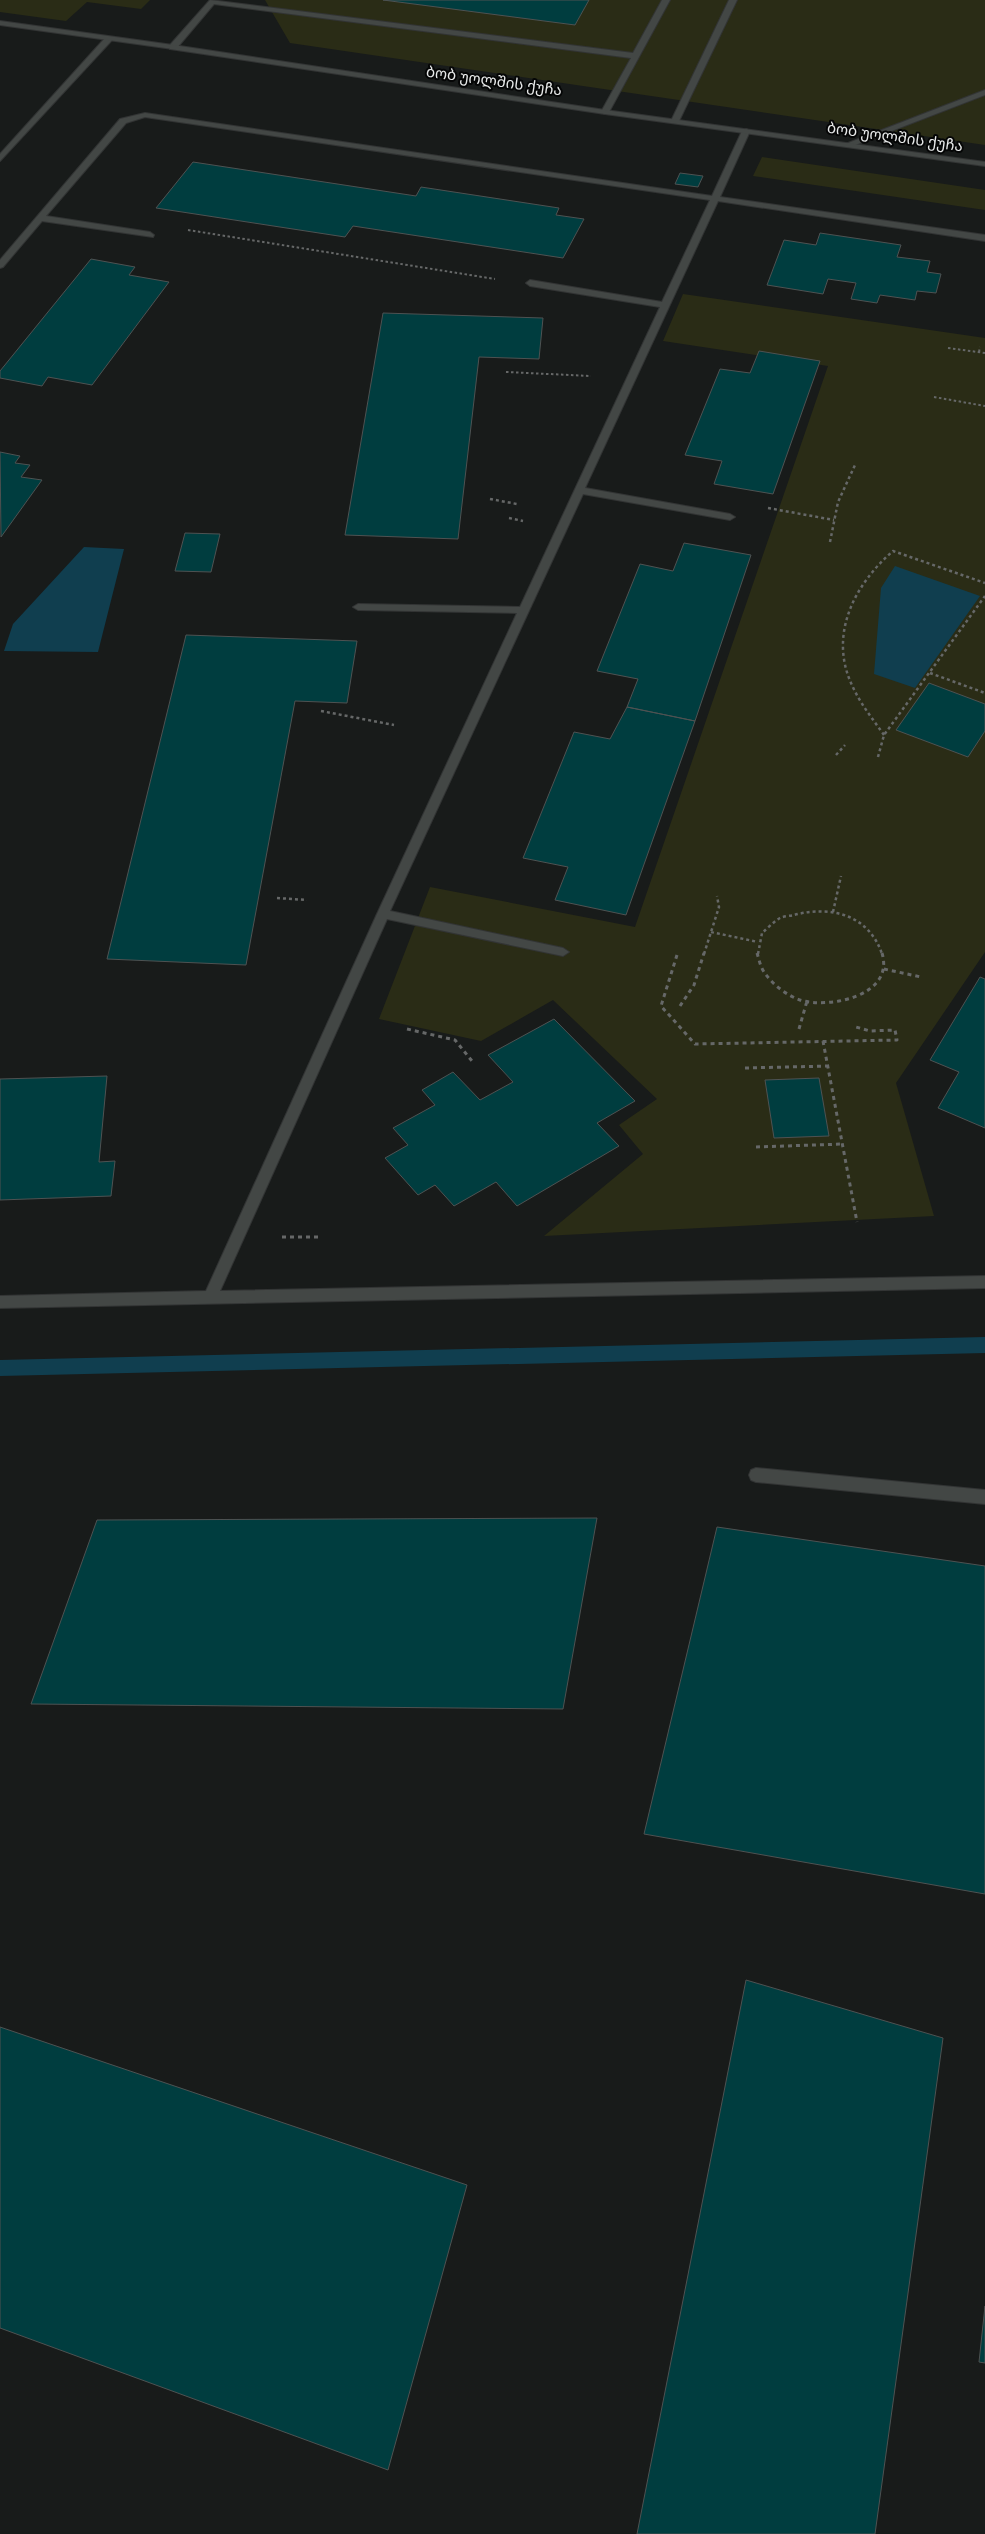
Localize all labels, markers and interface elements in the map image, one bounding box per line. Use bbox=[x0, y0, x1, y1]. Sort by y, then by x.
street label: ბობ უოლშის ქუჩა bbox=[425, 63, 563, 99]
street label: ბობ უოლშის ქუჩა bbox=[826, 119, 964, 155]

